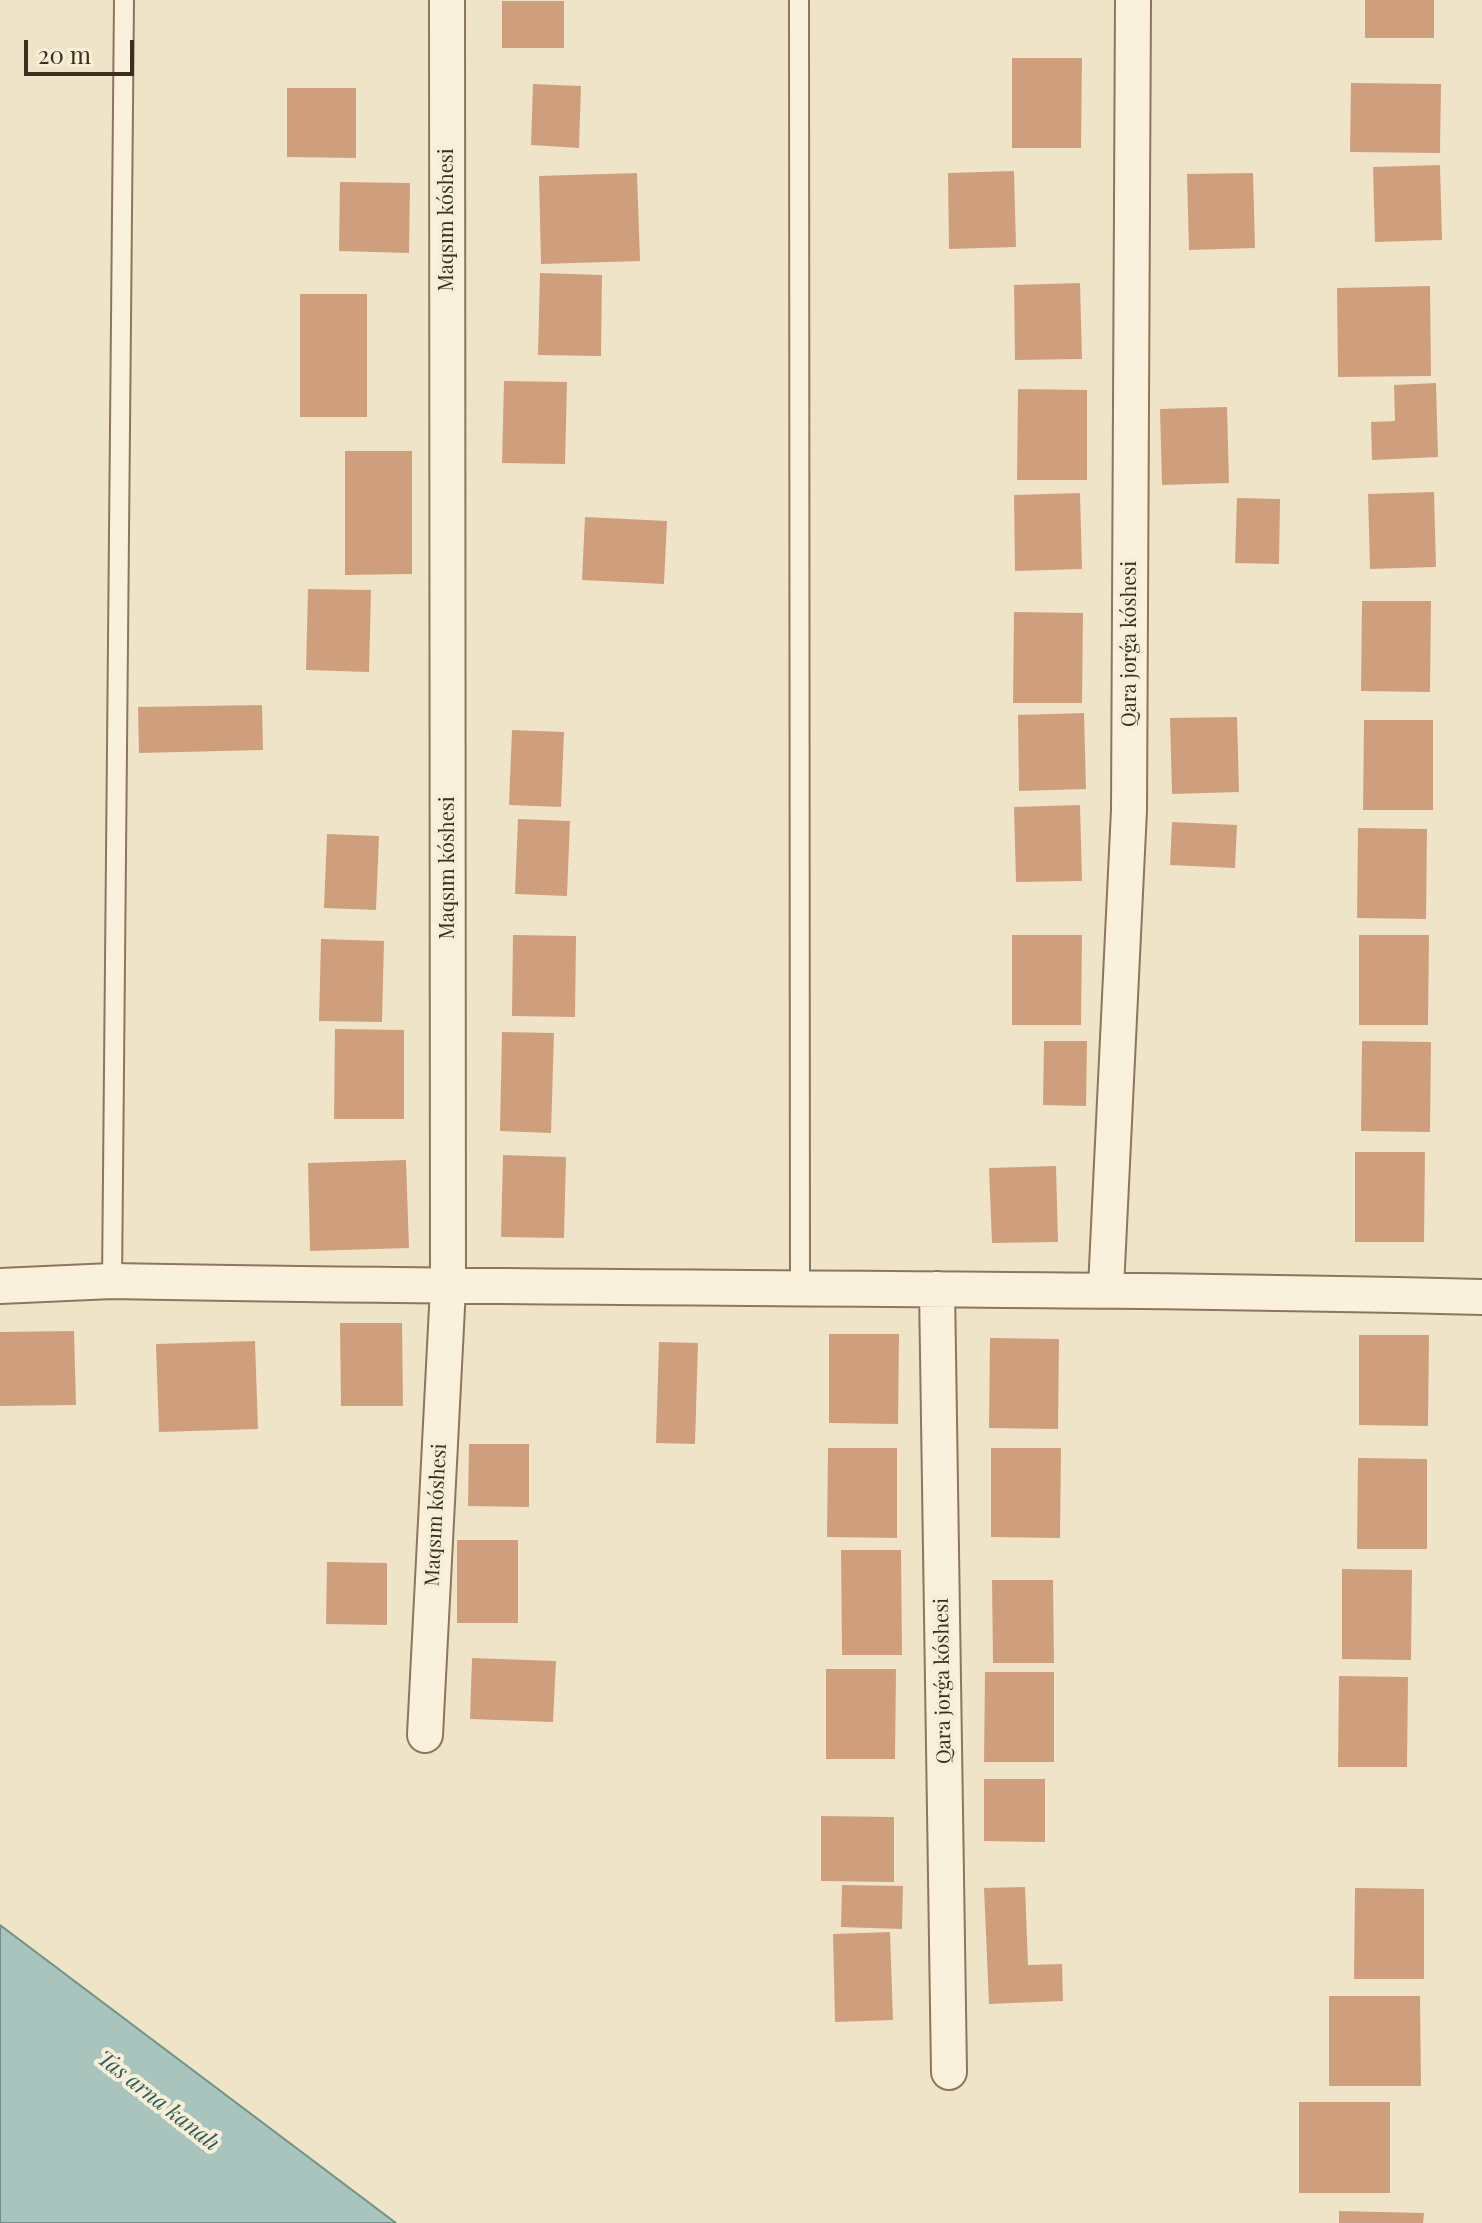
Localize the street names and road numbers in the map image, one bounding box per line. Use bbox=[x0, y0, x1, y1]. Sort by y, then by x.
street label: Maqsım kóshesi bbox=[435, 148, 459, 292]
street label: Qara jorǵa kóshesi bbox=[1118, 561, 1142, 727]
street label: Maqsım kóshesi bbox=[436, 796, 460, 940]
street label: Maqsım kóshesi bbox=[420, 1443, 452, 1587]
street label: Qara jorǵa kóshesi bbox=[930, 1598, 956, 1764]

